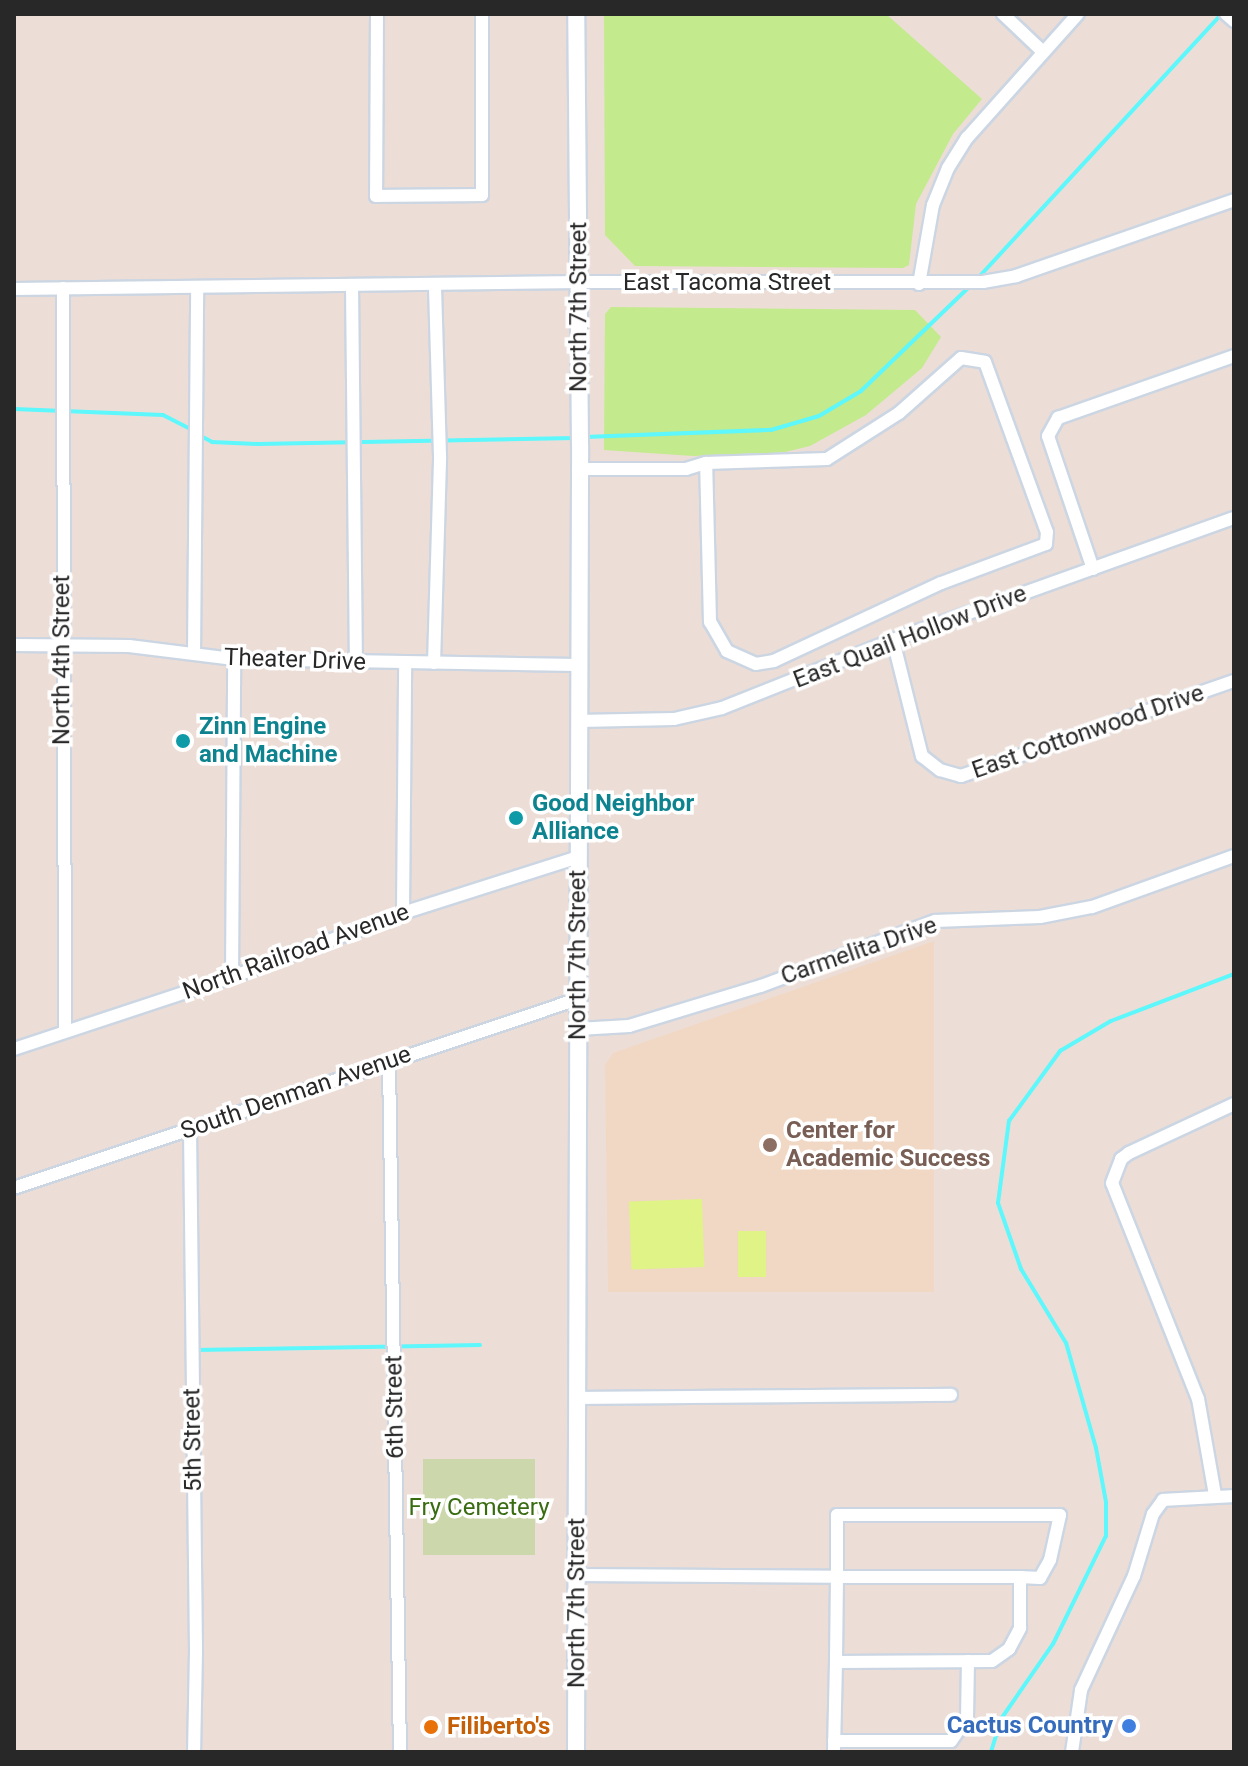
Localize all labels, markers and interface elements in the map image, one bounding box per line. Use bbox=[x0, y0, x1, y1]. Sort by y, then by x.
street label: North 7th Street bbox=[565, 222, 593, 392]
street label: East Tacoma Street bbox=[623, 269, 831, 297]
street label: North 4th Street bbox=[48, 575, 76, 745]
street label: East Quail Hollow Drive bbox=[789, 579, 1031, 695]
street label: Theater Drive bbox=[224, 643, 366, 677]
street label: East Cottonwood Drive bbox=[968, 679, 1208, 785]
place label: Zinn Engine and Machine bbox=[199, 713, 337, 769]
marker: Zinn Engine and Machine bbox=[174, 732, 192, 750]
place label: Good Neighbor Alliance bbox=[532, 790, 694, 846]
marker: Good Neighbor Alliance bbox=[507, 809, 525, 827]
street label: North 7th Street bbox=[564, 870, 592, 1040]
street label: North Railroad Avenue bbox=[179, 898, 413, 1006]
street label: Carmelita Drive bbox=[777, 911, 941, 991]
street label: South Denman Avenue bbox=[177, 1040, 415, 1146]
place label: Center for Academic Success bbox=[786, 1117, 990, 1173]
marker: Center for Academic Success bbox=[761, 1136, 779, 1154]
street label: 6th Street bbox=[380, 1355, 410, 1459]
street label: 5th Street bbox=[178, 1388, 208, 1492]
park label: Fry Cemetery bbox=[408, 1494, 550, 1522]
street label: North 7th Street bbox=[563, 1518, 591, 1688]
place label: Cactus Country bbox=[947, 1712, 1113, 1740]
place label: Filiberto's bbox=[447, 1713, 550, 1741]
marker: Cactus Country bbox=[1120, 1717, 1138, 1735]
marker: Filiberto's bbox=[422, 1718, 440, 1736]

